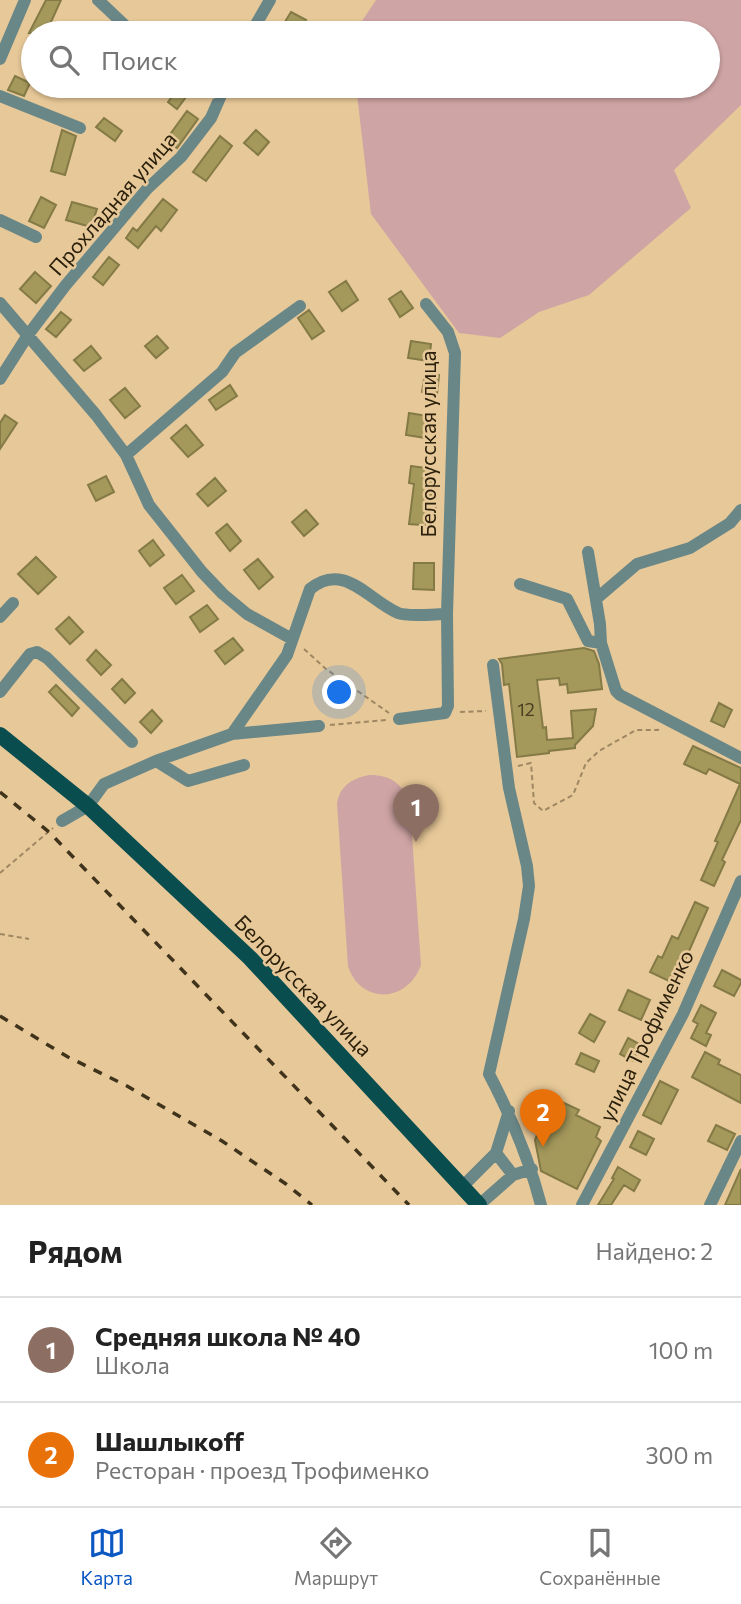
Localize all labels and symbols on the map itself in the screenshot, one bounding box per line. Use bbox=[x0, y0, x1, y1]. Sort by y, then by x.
street label: Прохладная улица bbox=[43, 126, 181, 280]
street label: Белорусская улица bbox=[415, 351, 440, 537]
your location bbox=[322, 675, 356, 709]
house number: 12 bbox=[517, 698, 535, 720]
pin: 1 bbox=[393, 784, 439, 842]
street label: Белорусская улица bbox=[230, 909, 378, 1061]
street label: улица Трофименко bbox=[593, 945, 698, 1125]
pin: 2 bbox=[520, 1089, 566, 1147]

